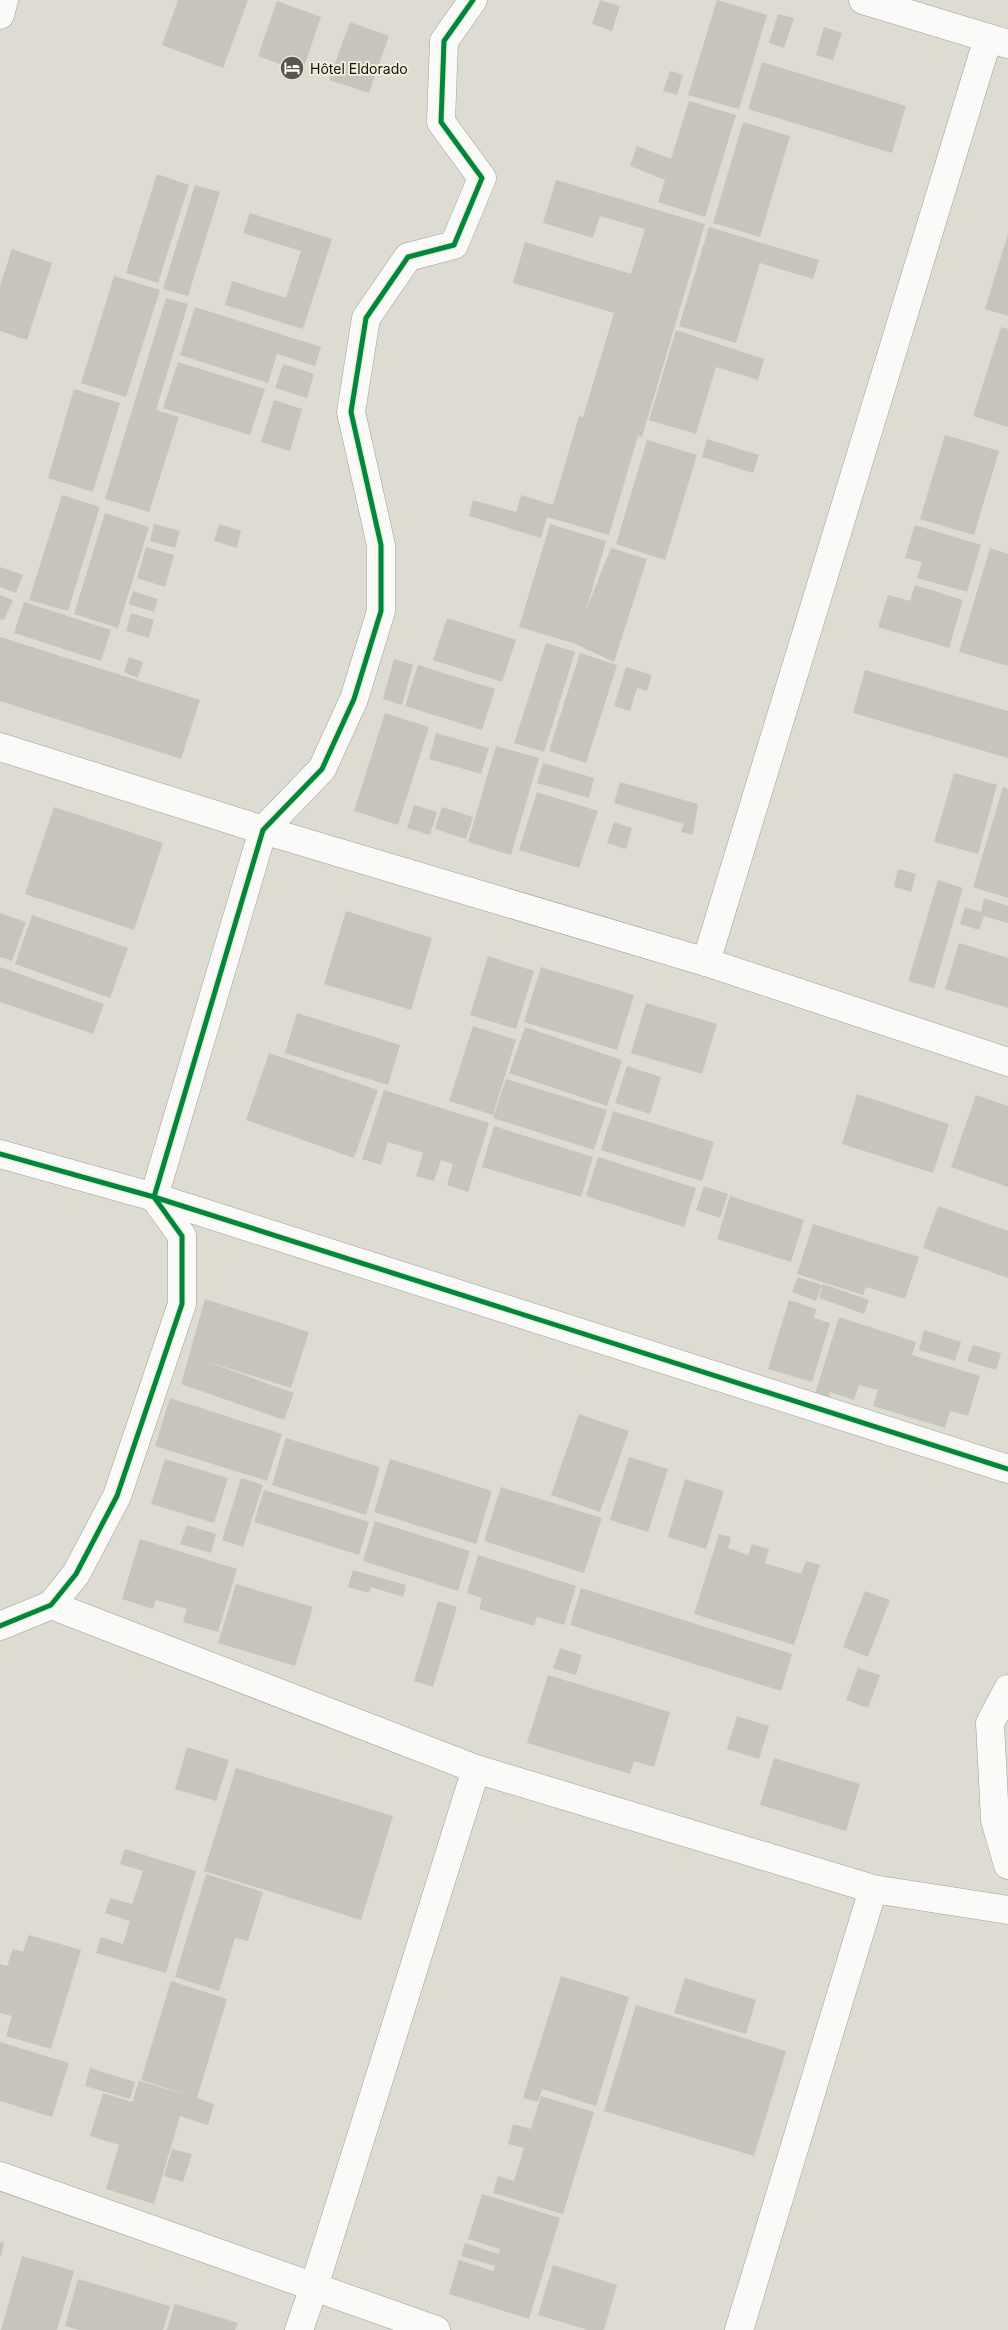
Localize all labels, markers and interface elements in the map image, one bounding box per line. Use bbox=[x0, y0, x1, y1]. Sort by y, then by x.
hotel icon: Hôtel Eldorado bbox=[279, 55, 305, 81]
place label: Hôtel Eldorado bbox=[310, 60, 408, 77]

